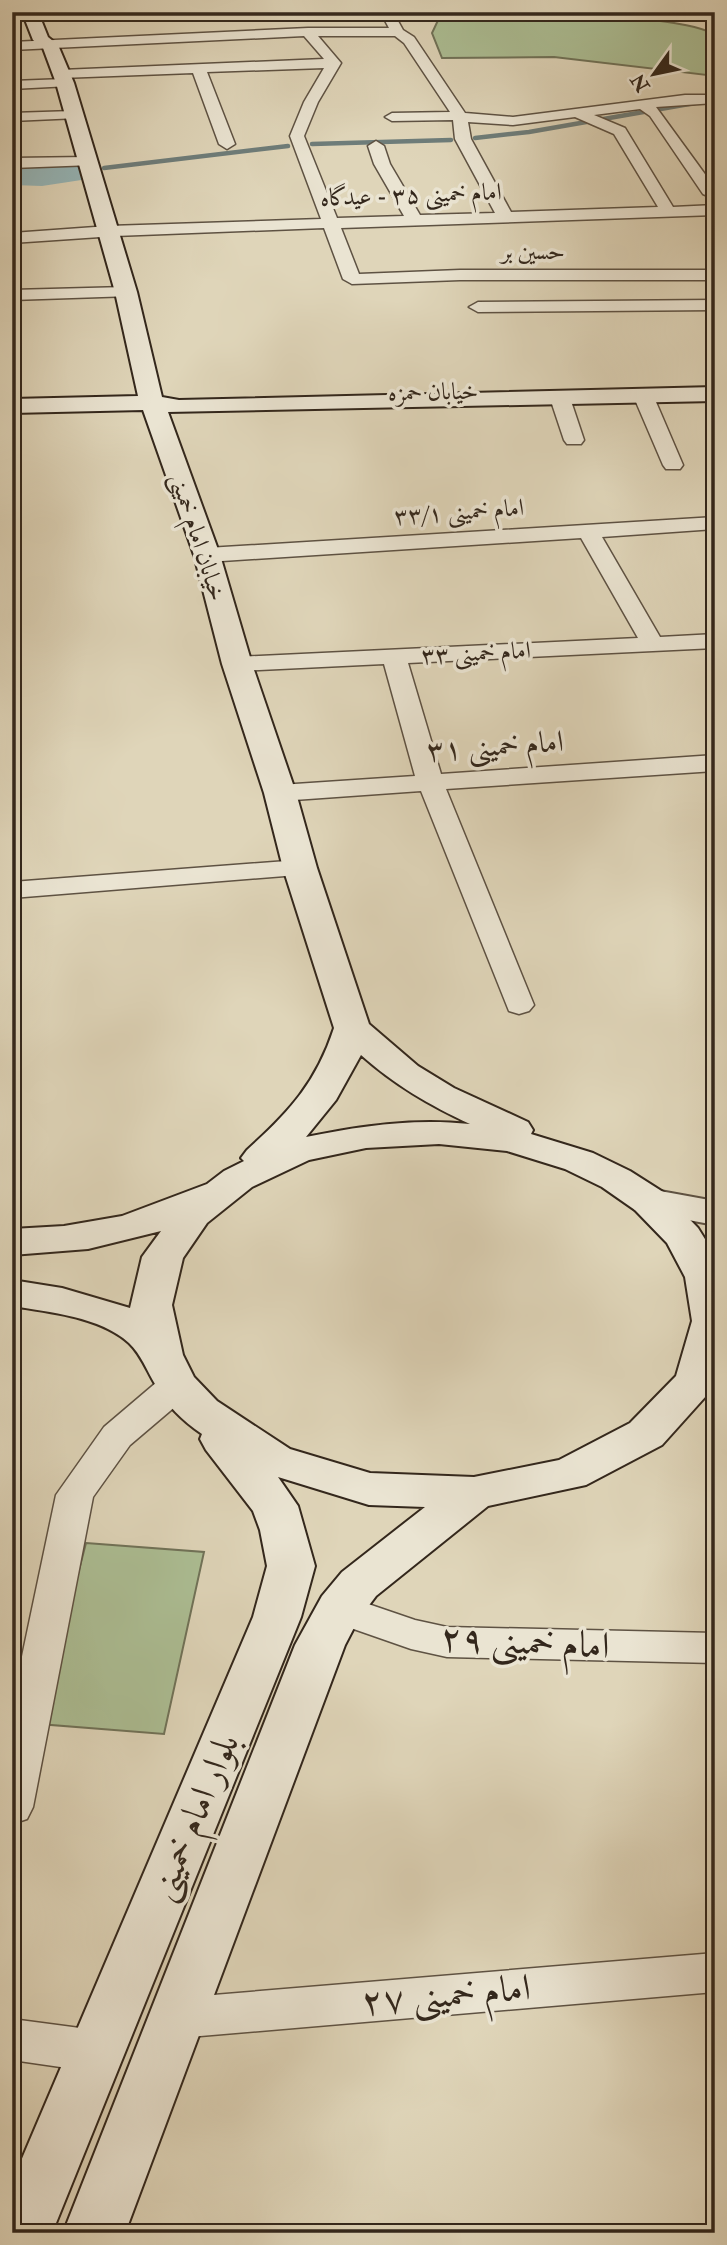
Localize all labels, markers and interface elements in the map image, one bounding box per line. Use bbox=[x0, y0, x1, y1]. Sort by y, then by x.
north arrow bbox=[618, 38, 688, 108]
text: N bbox=[625, 68, 656, 97]
street label: امام خمینی ۳۵ - عیدگاه bbox=[320, 176, 502, 219]
street label: حسین بر bbox=[498, 236, 565, 267]
street label: خیابان حمزه bbox=[387, 376, 479, 408]
street label: خیابان امام خمینی bbox=[158, 469, 233, 606]
street label: امام خمینی ۳۳/۱ bbox=[393, 492, 525, 537]
street label: امام خمینی ۳۳ bbox=[420, 635, 532, 676]
street label: امام خمینی ۳۱ bbox=[425, 723, 565, 776]
street label: امام خمینی ۲۹ bbox=[439, 1614, 611, 1678]
street label: بلوار امام خمینی bbox=[138, 1726, 258, 1911]
street label: امام خمینی ۲۷ bbox=[360, 1964, 533, 2034]

